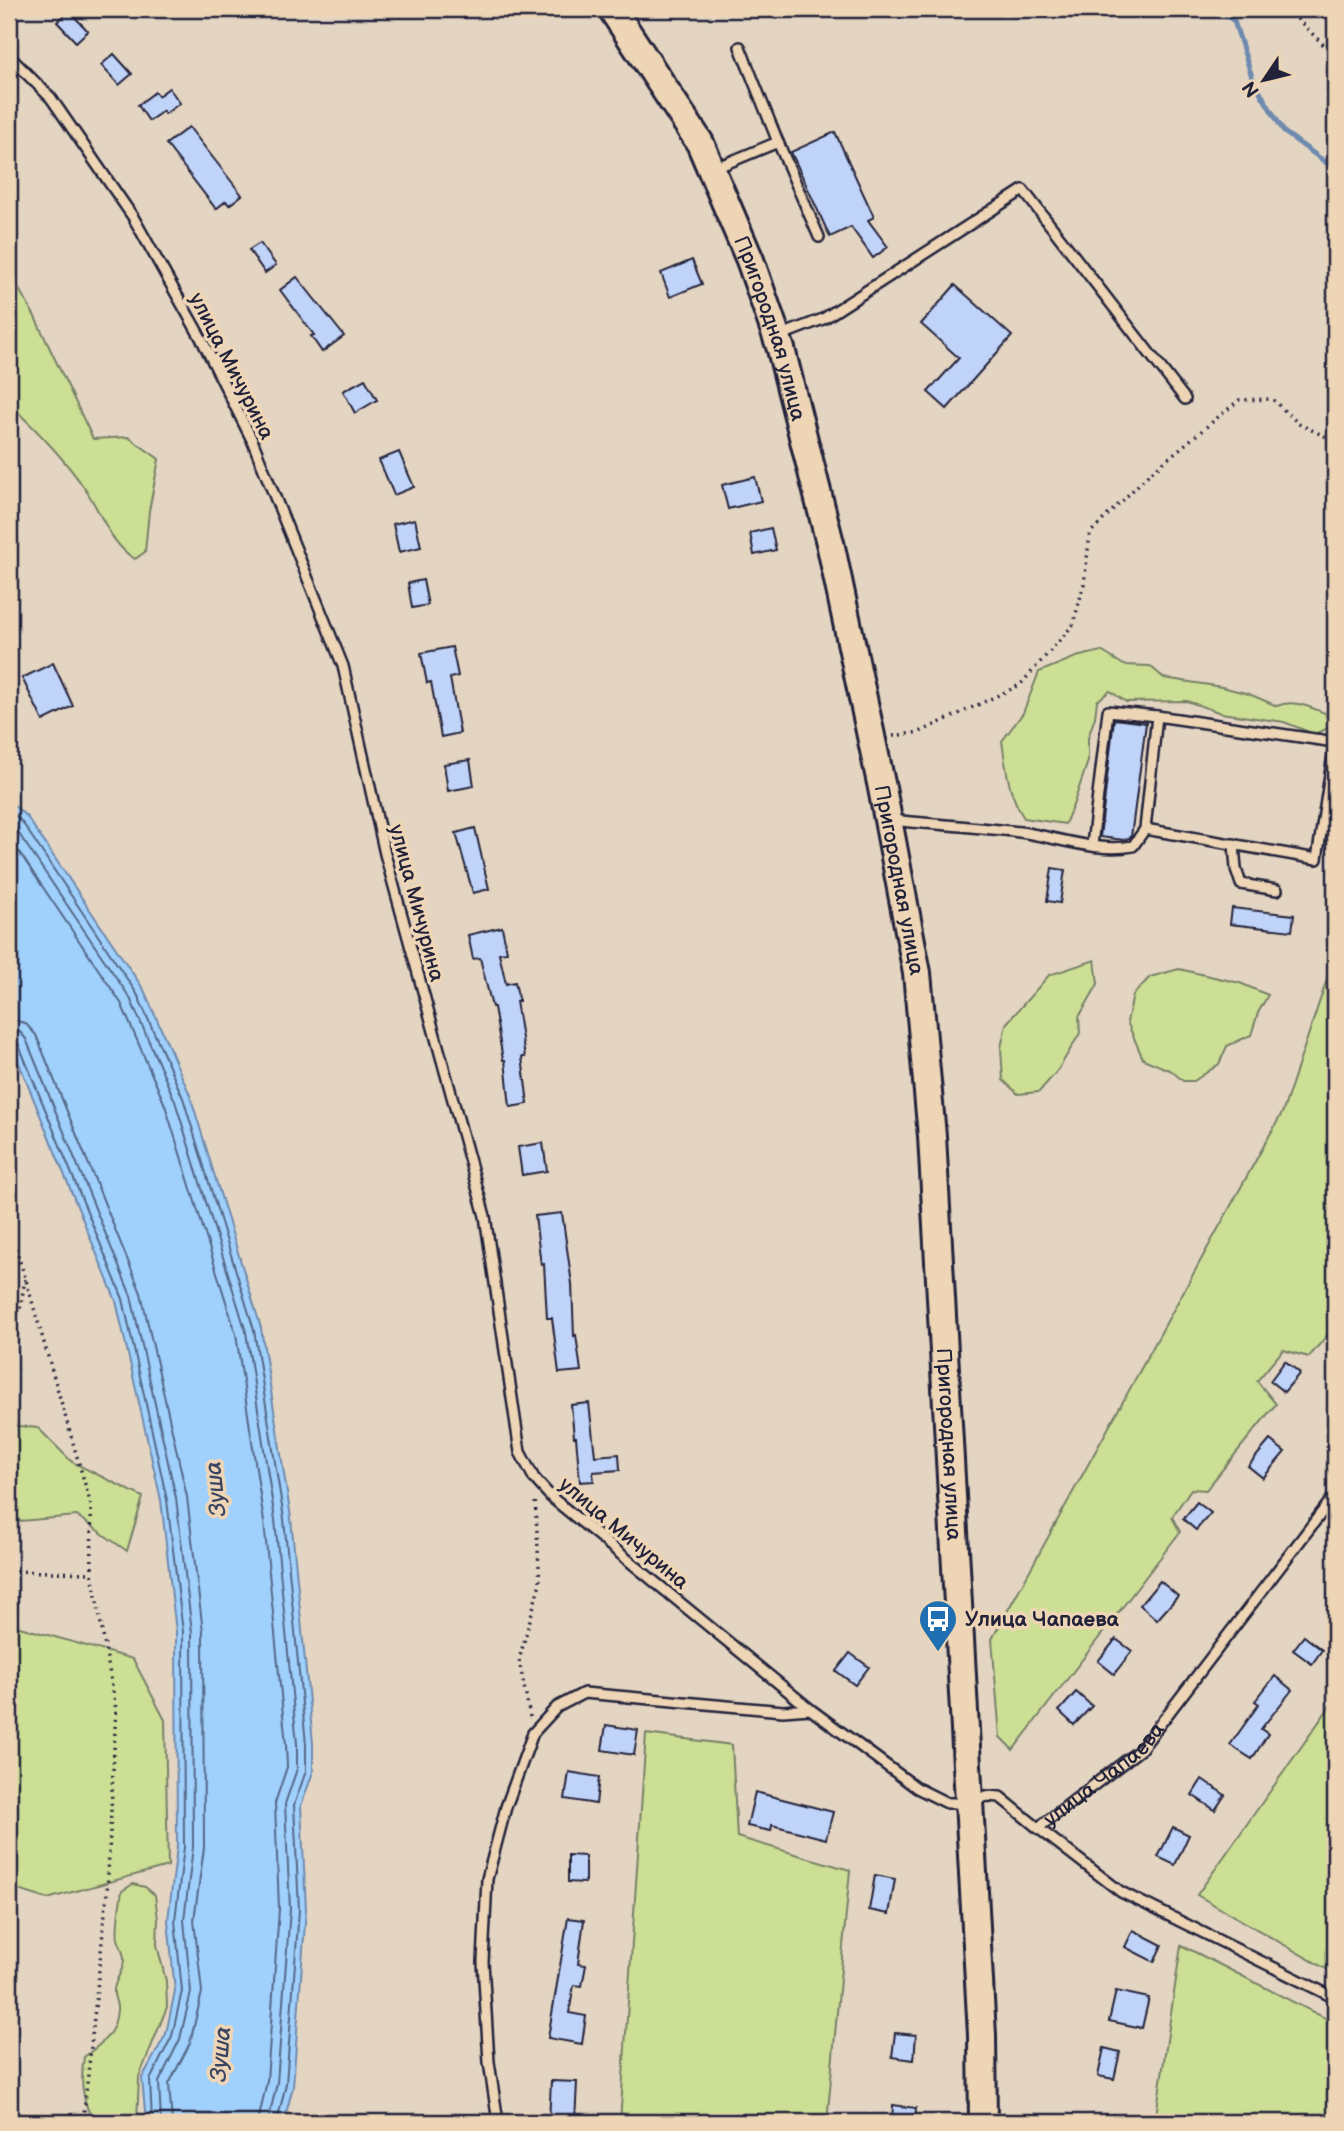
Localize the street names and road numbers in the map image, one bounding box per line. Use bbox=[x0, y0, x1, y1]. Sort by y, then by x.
street label: Пригородная улица bbox=[728, 232, 811, 424]
street label: улица Мичурина bbox=[184, 289, 280, 444]
street label: Пригородная улица bbox=[869, 783, 929, 978]
street label: улица Мичурина bbox=[384, 822, 450, 985]
street label: Пригородная улица bbox=[931, 1347, 967, 1542]
street label: улица Мичурина bbox=[554, 1472, 694, 1595]
street label: улица Чапаева bbox=[1039, 1717, 1170, 1832]

